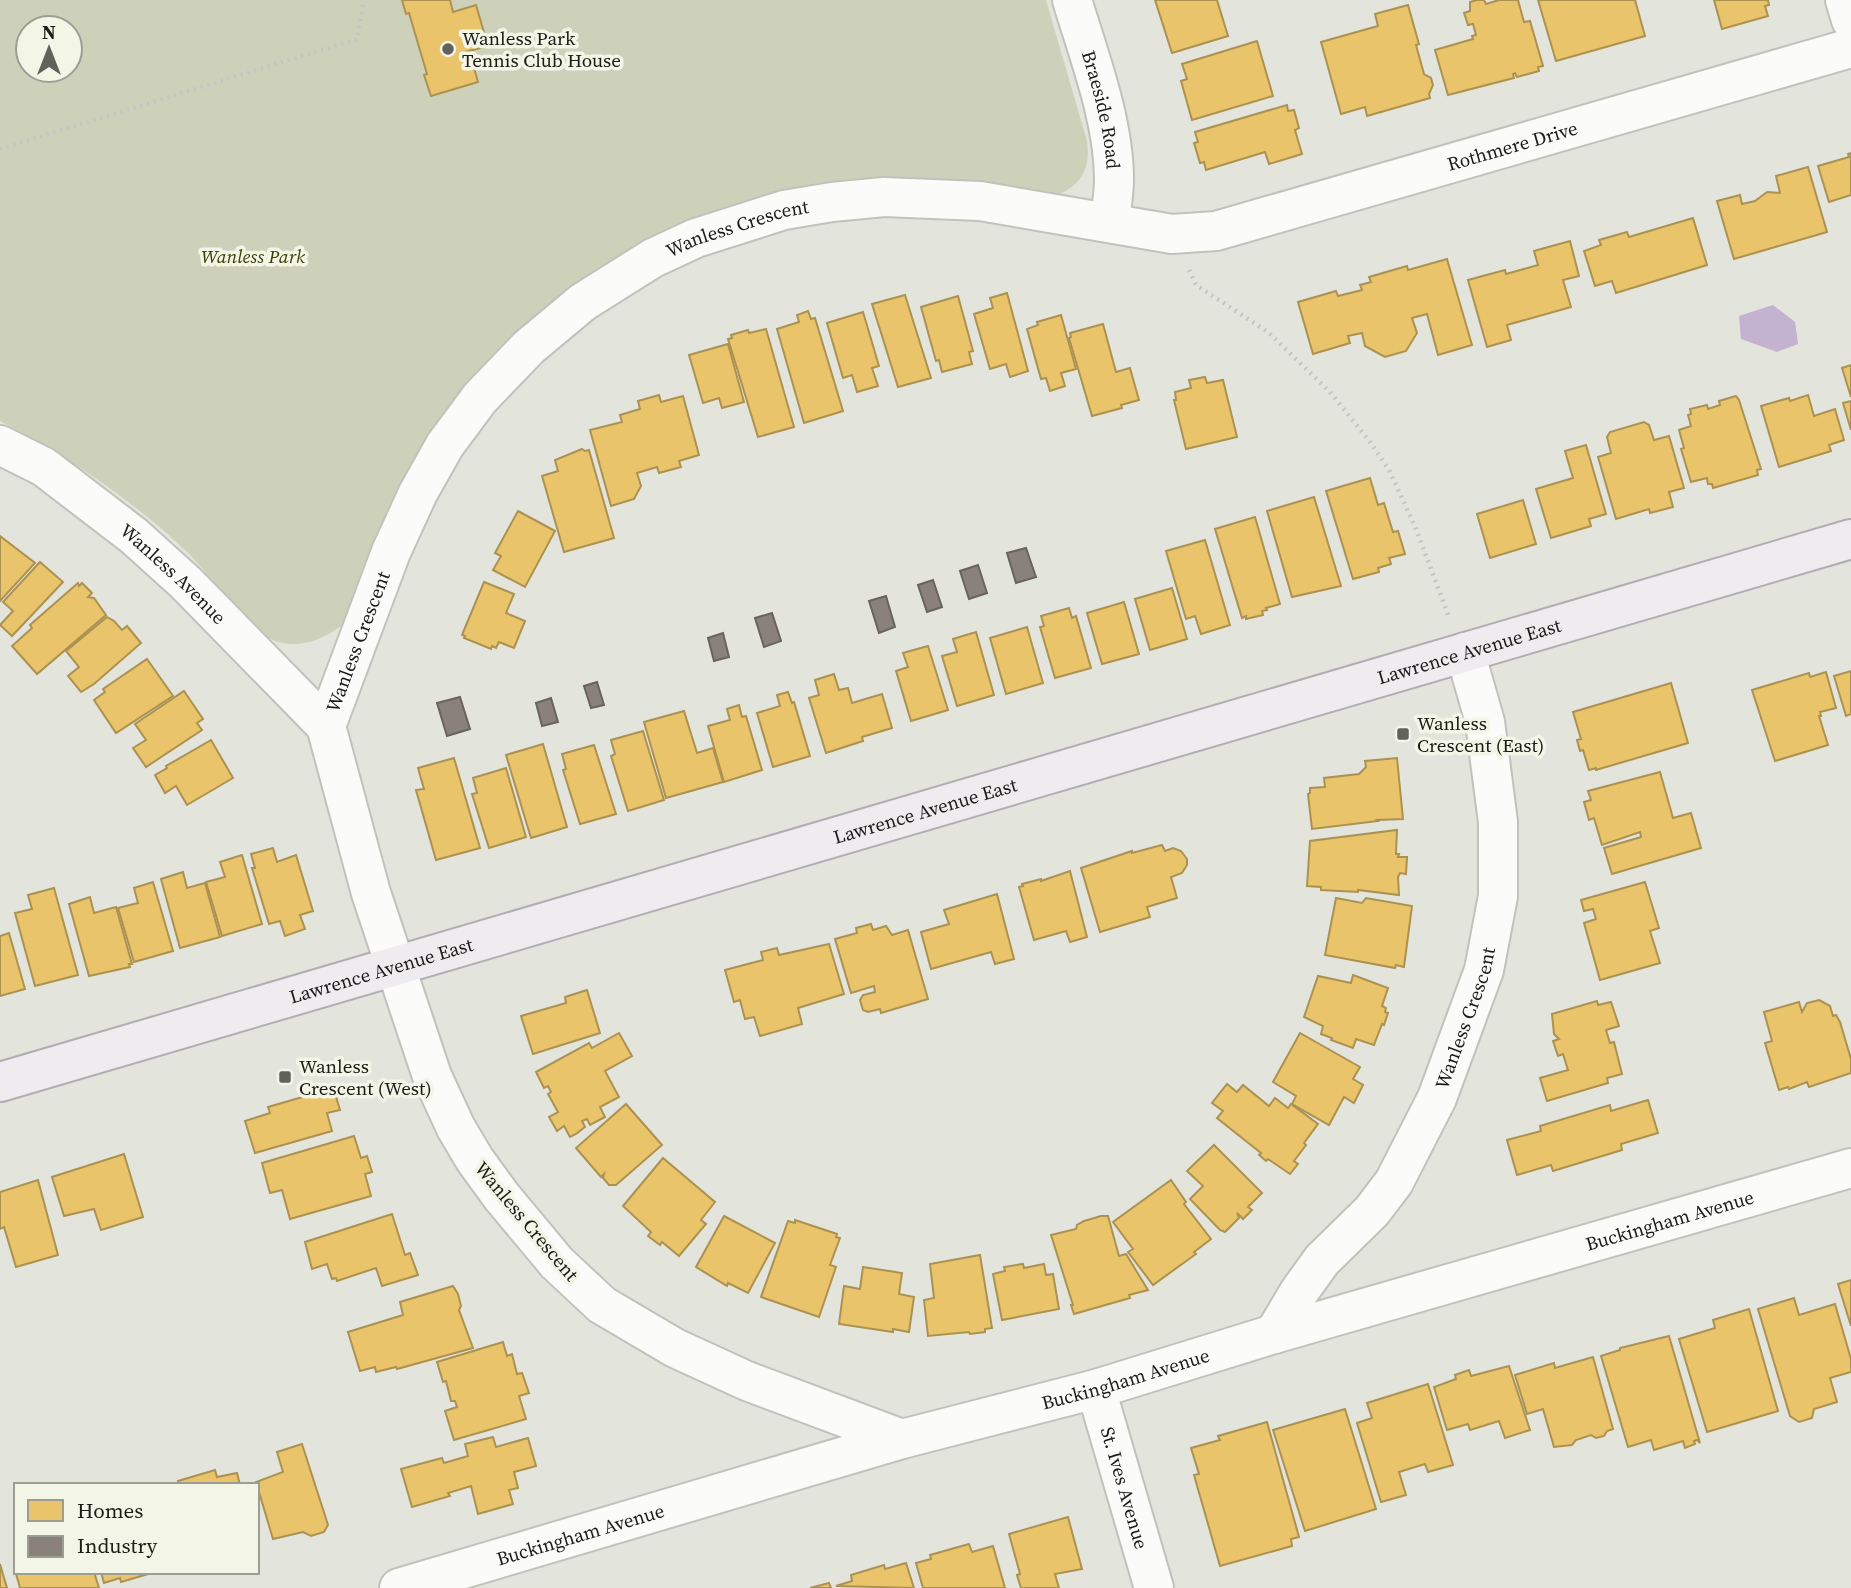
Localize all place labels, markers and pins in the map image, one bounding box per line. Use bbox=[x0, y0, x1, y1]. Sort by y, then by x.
place label: Wanless Park Tennis Club House bbox=[462, 25, 621, 73]
marker: Wanless Park Tennis Club House bbox=[440, 41, 456, 57]
place label: Wanless Crescent (East) bbox=[1417, 710, 1544, 758]
marker: Wanless Crescent (East) bbox=[1395, 726, 1411, 742]
place label: Wanless Crescent (West) bbox=[299, 1053, 432, 1101]
marker: Wanless Crescent (West) bbox=[277, 1069, 293, 1085]

